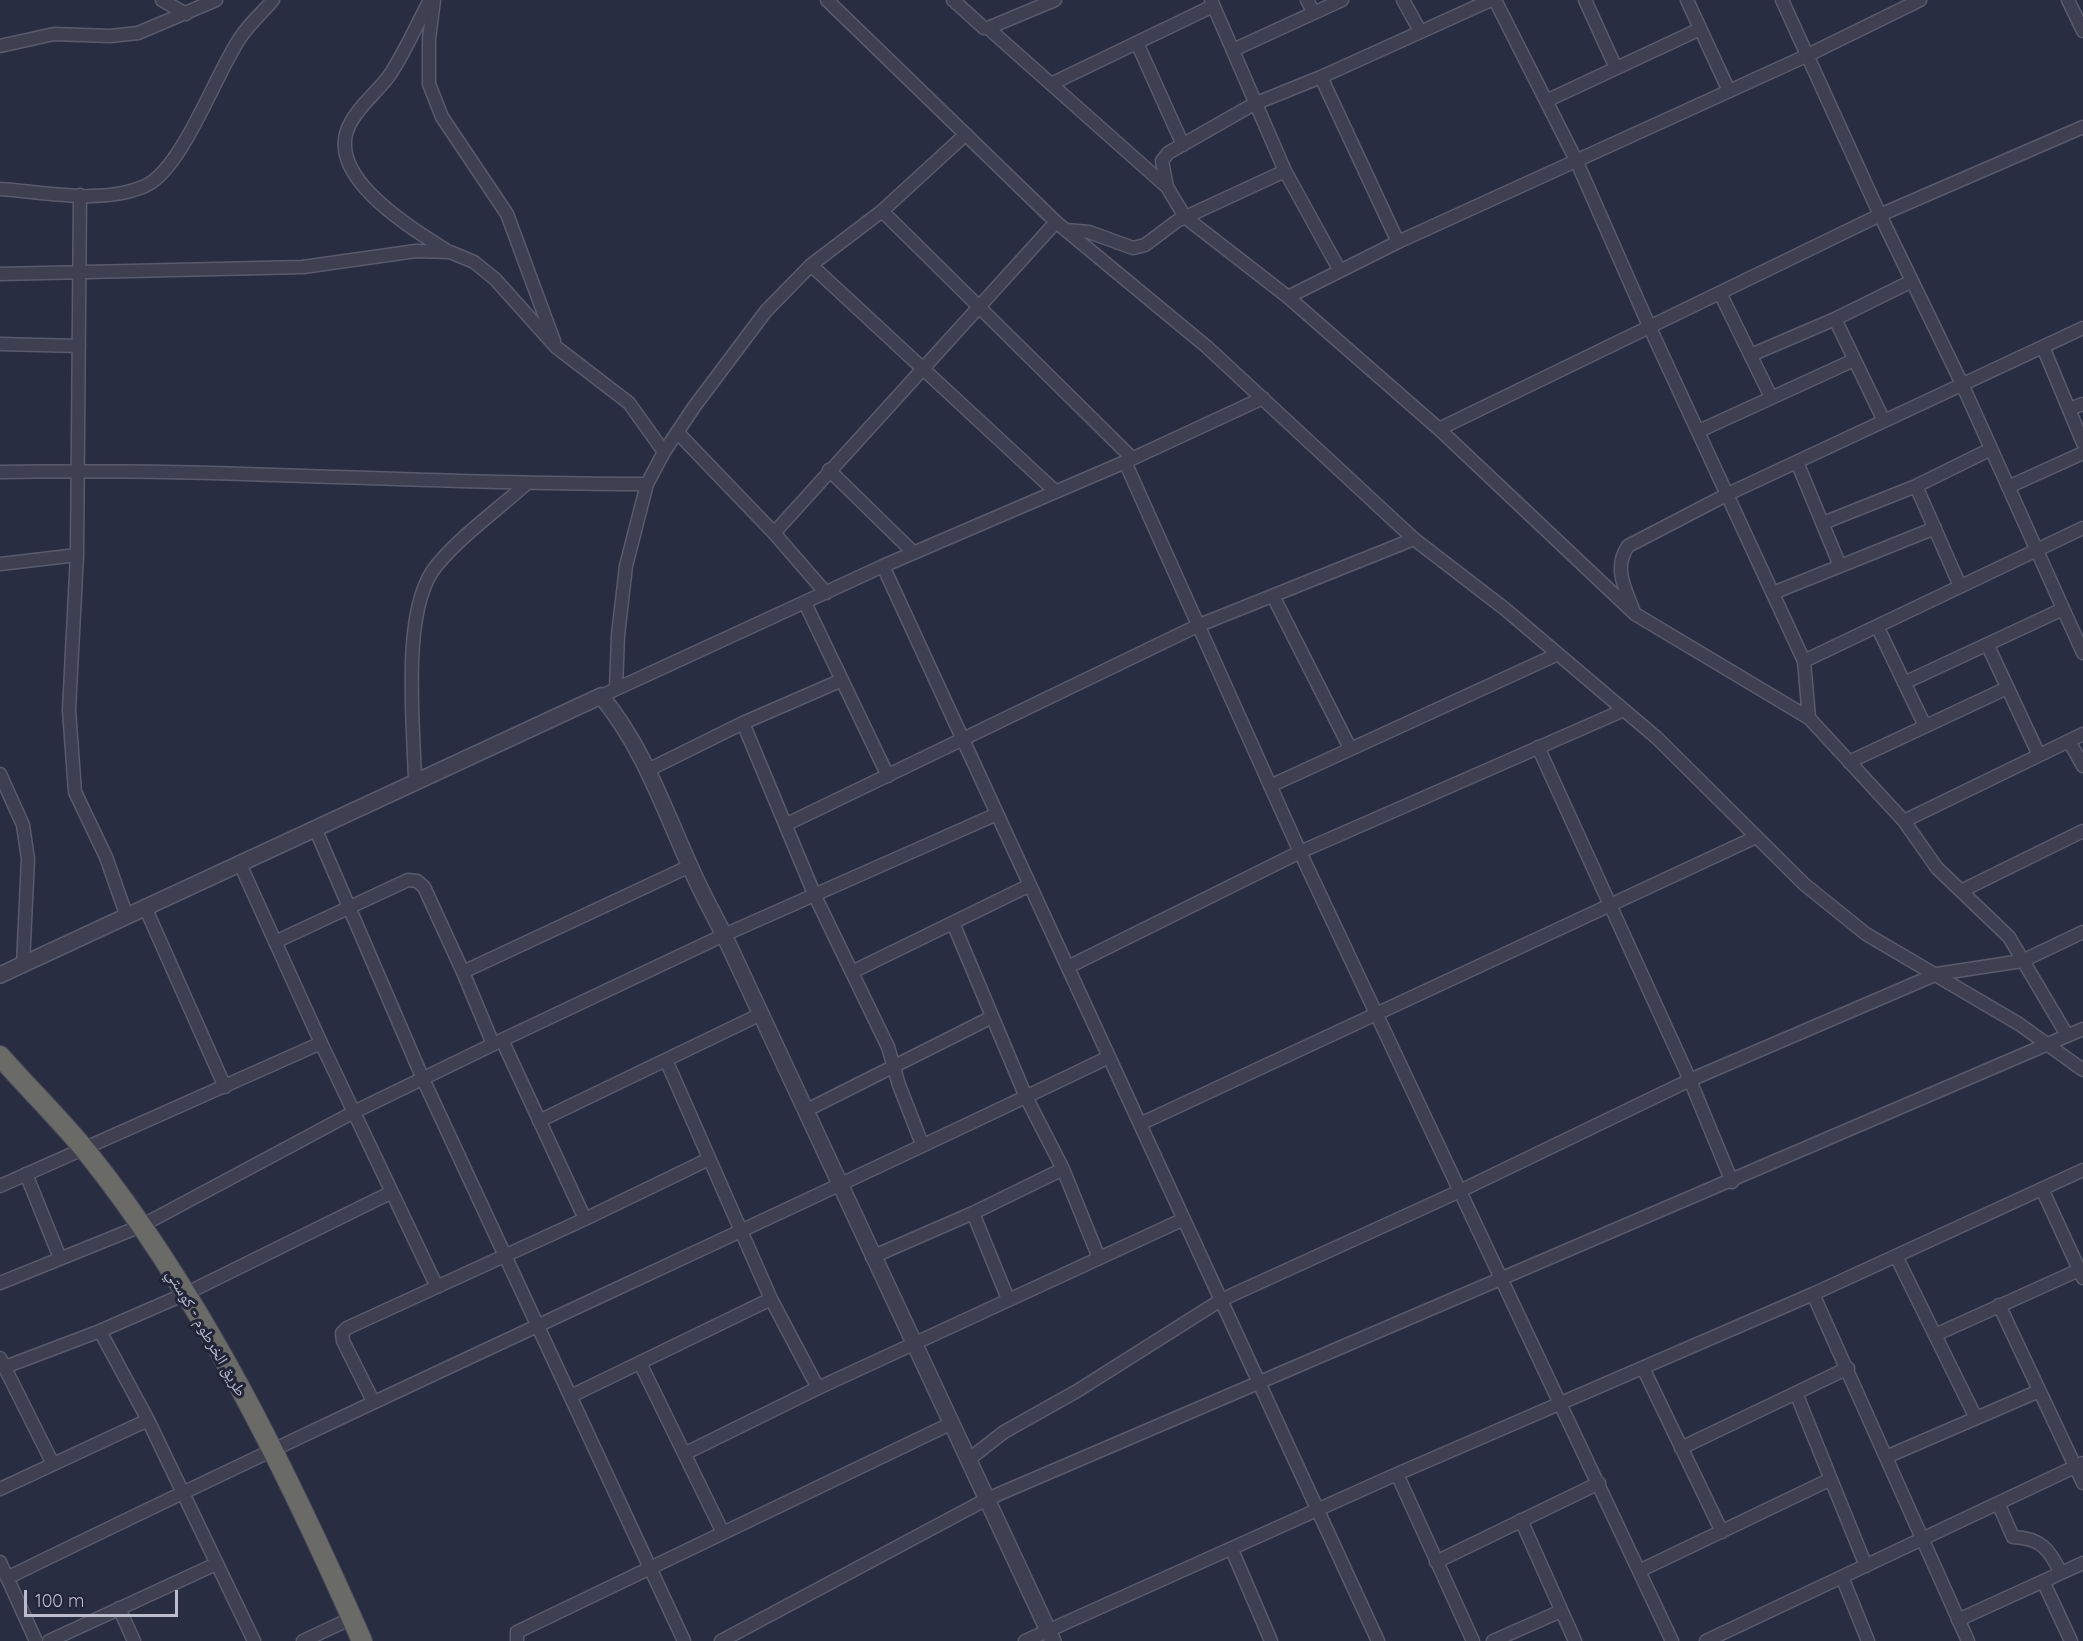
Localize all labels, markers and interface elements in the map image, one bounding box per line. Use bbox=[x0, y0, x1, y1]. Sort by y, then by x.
street label: طريق الخرطوم - كوستي bbox=[162, 1266, 250, 1400]
scale bar bbox=[27, 1578, 182, 1616]
text: 100 m bbox=[35, 1589, 84, 1612]

